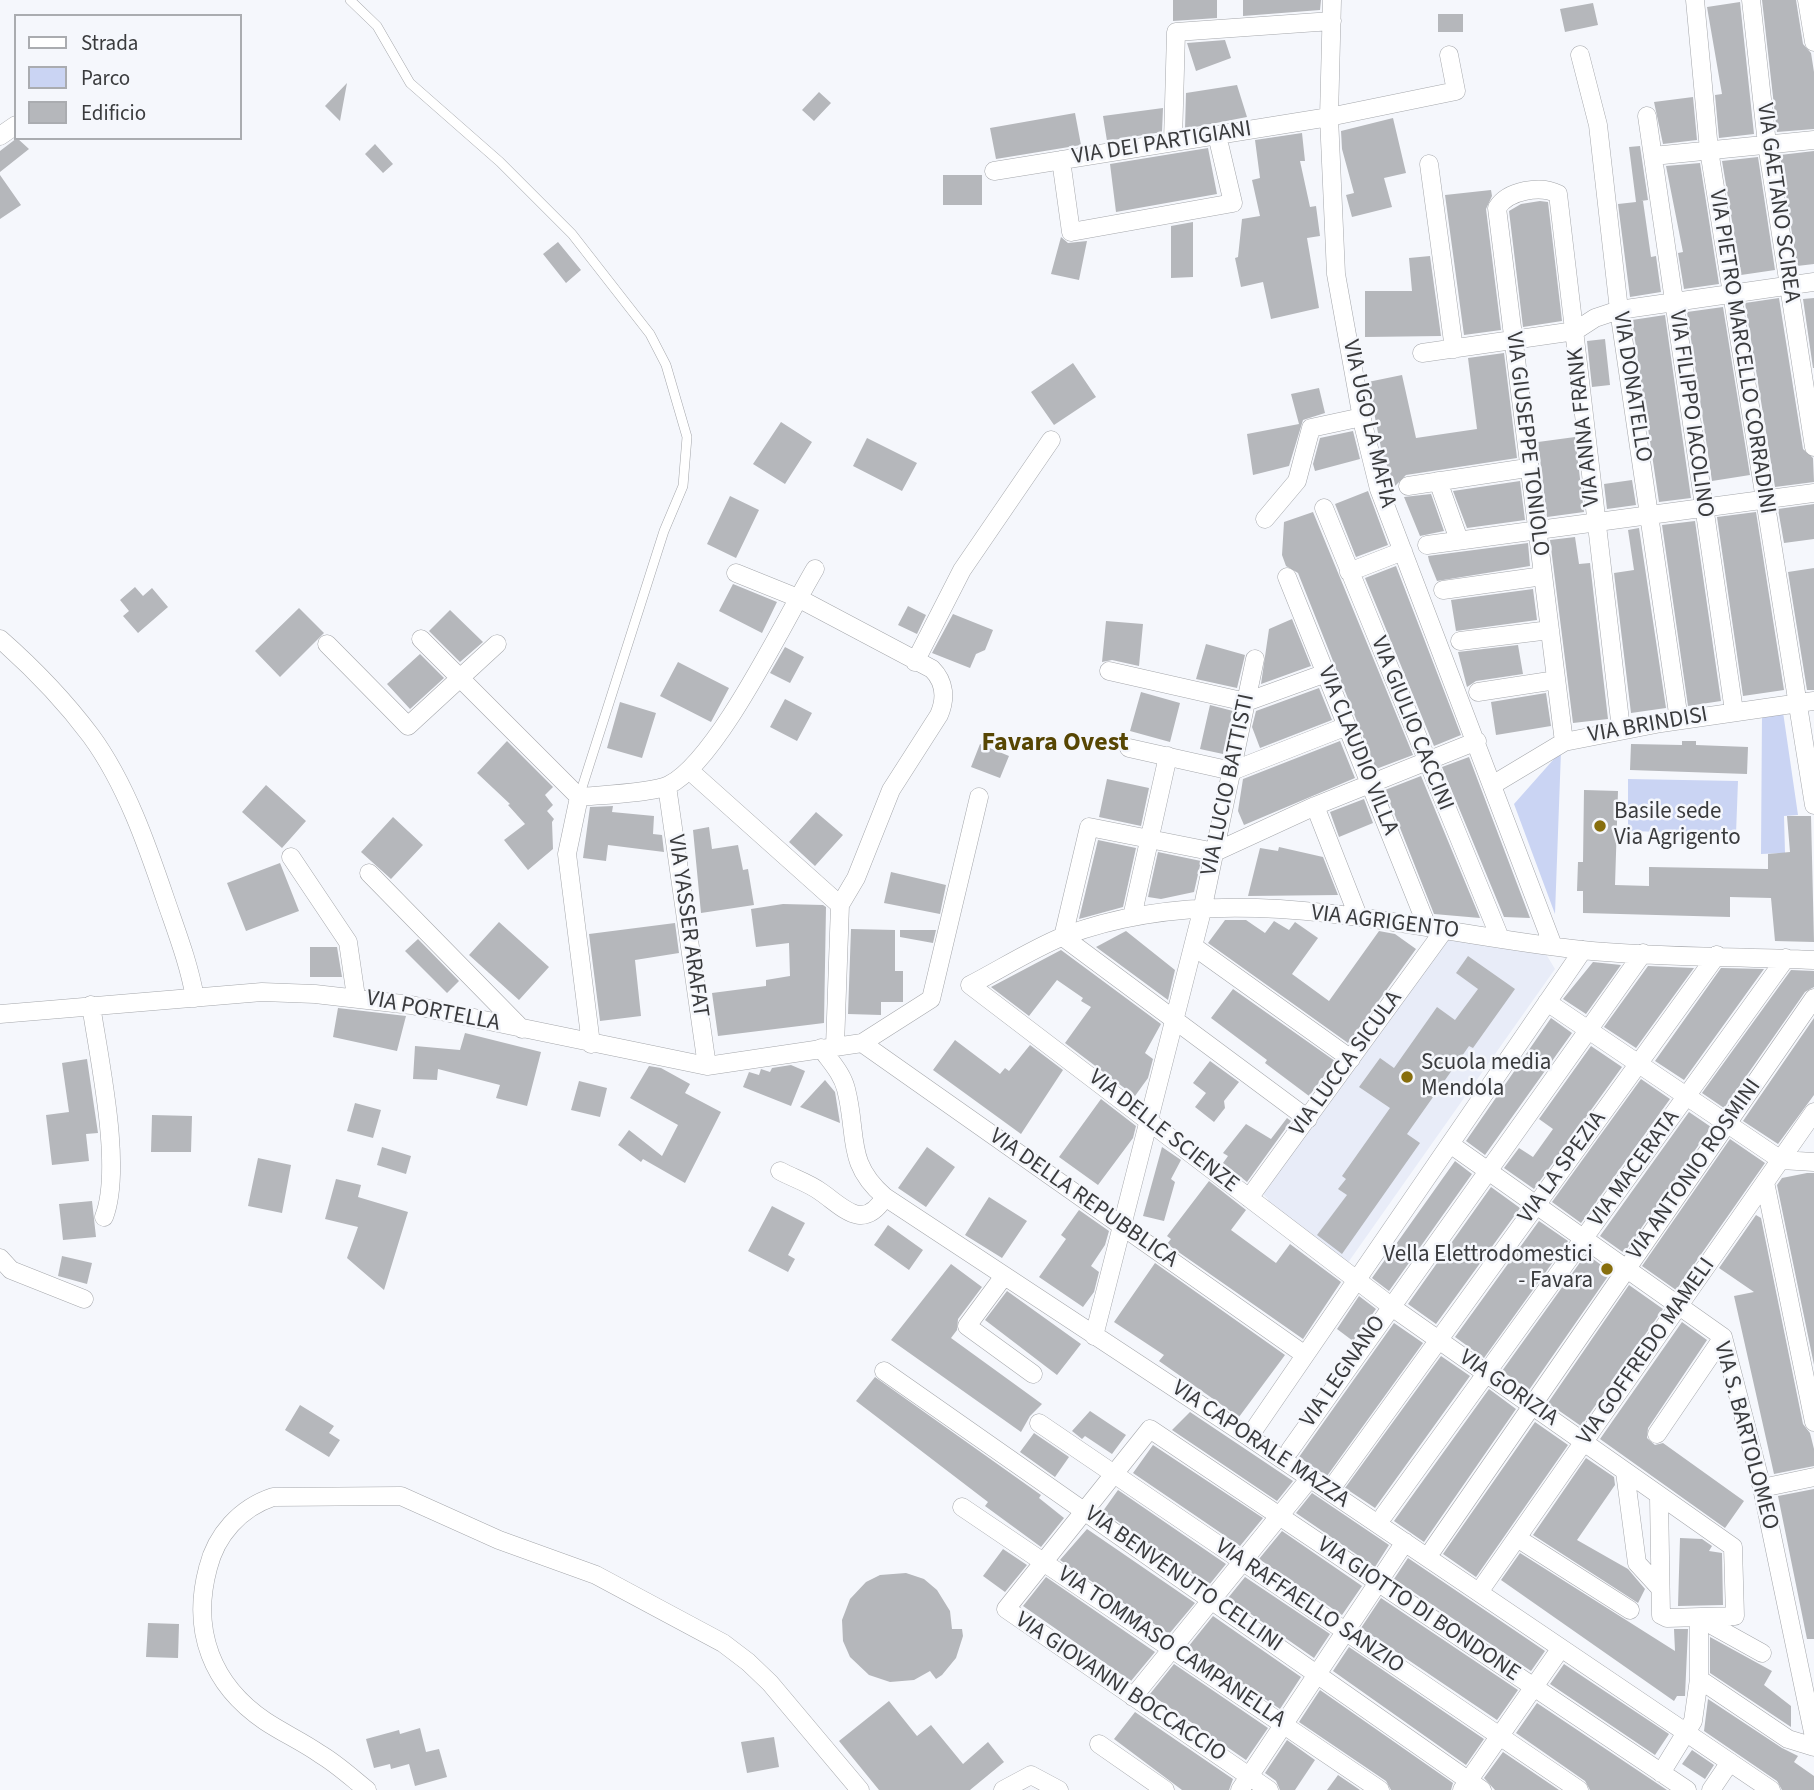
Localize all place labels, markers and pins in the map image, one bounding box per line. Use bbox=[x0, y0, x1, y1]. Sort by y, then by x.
place label: Basile sede Via Agrigento bbox=[1614, 799, 1741, 853]
marker: Basile sede Via Agrigento bbox=[1592, 818, 1608, 834]
place label: Scuola media Mendola bbox=[1421, 1050, 1551, 1104]
marker: Scuola media Mendola bbox=[1399, 1069, 1415, 1085]
place label: Vella Elettrodomestici - Favara bbox=[1383, 1242, 1593, 1296]
marker: Vella Elettrodomestici - Favara bbox=[1599, 1261, 1615, 1277]

